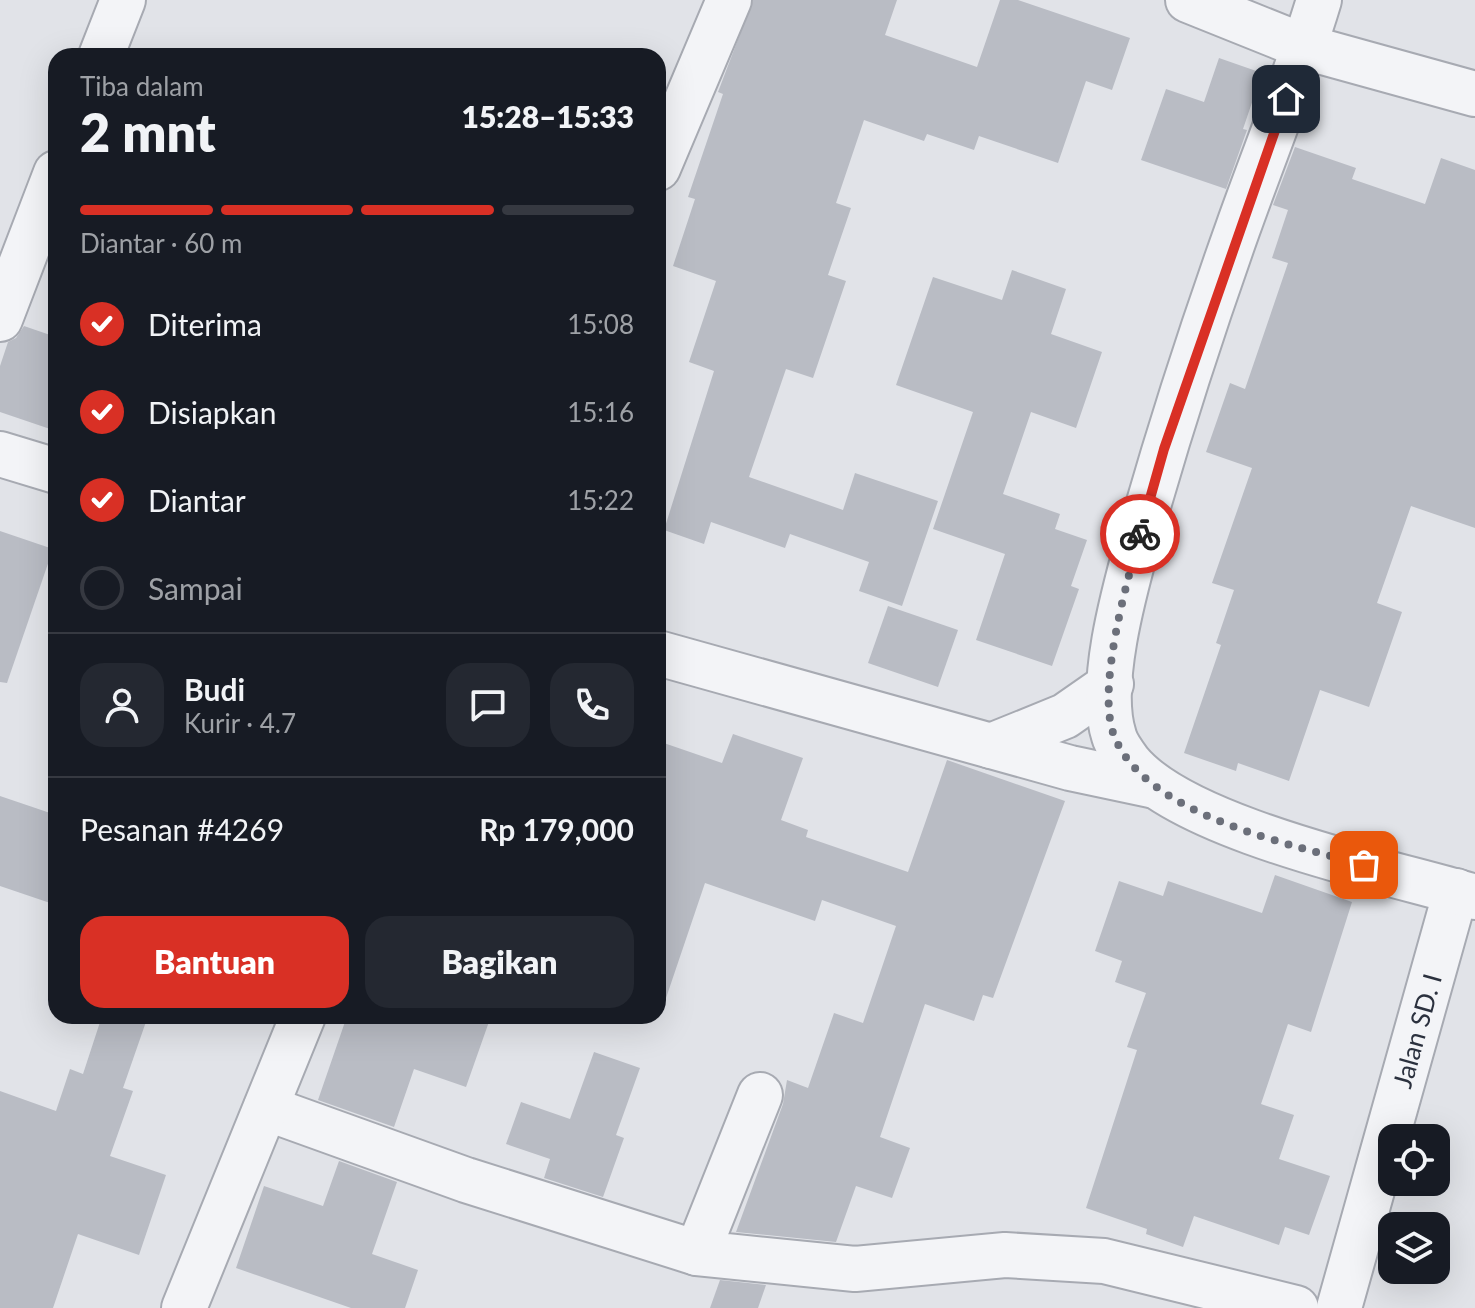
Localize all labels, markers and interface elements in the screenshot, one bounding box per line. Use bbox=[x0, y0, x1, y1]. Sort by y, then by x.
pin bbox=[1252, 65, 1320, 133]
text: Tiba dalam bbox=[80, 70, 204, 102]
icon: home bbox=[1264, 77, 1308, 121]
text: 15:28–15:33 bbox=[461, 98, 634, 134]
text: 2 mnt bbox=[80, 101, 216, 163]
text: Diantar · 60 m bbox=[80, 227, 242, 259]
icon: check bbox=[80, 302, 124, 346]
text: Diterima bbox=[148, 306, 262, 342]
text: 15:08 bbox=[567, 308, 634, 340]
icon: check bbox=[80, 390, 124, 434]
text: Disiapkan bbox=[148, 394, 277, 430]
text: 15:16 bbox=[567, 396, 634, 428]
icon: check bbox=[80, 478, 124, 522]
text: Diantar bbox=[148, 482, 246, 518]
text: 15:22 bbox=[567, 484, 634, 516]
courier bbox=[1100, 494, 1180, 574]
icon: bike bbox=[1118, 512, 1162, 556]
text: Sampai bbox=[148, 570, 243, 606]
button: person bbox=[80, 663, 164, 747]
button: chat bbox=[446, 663, 530, 747]
button: phone bbox=[550, 663, 634, 747]
text: Budi bbox=[184, 671, 245, 707]
text: Kurir · 4.7 bbox=[184, 707, 296, 739]
text: Pesanan #4269 bbox=[80, 811, 284, 847]
text: Rp 179,000 bbox=[479, 811, 634, 847]
pin bbox=[1330, 831, 1398, 899]
icon: bag bbox=[1342, 843, 1386, 887]
button: Bantuan bbox=[80, 916, 349, 1008]
button: Bagikan bbox=[365, 916, 634, 1008]
street label: Jalan SD. I bbox=[1386, 970, 1448, 1091]
map controls bbox=[1378, 1124, 1450, 1284]
button: locate bbox=[1378, 1124, 1450, 1196]
button: layers bbox=[1378, 1212, 1450, 1284]

